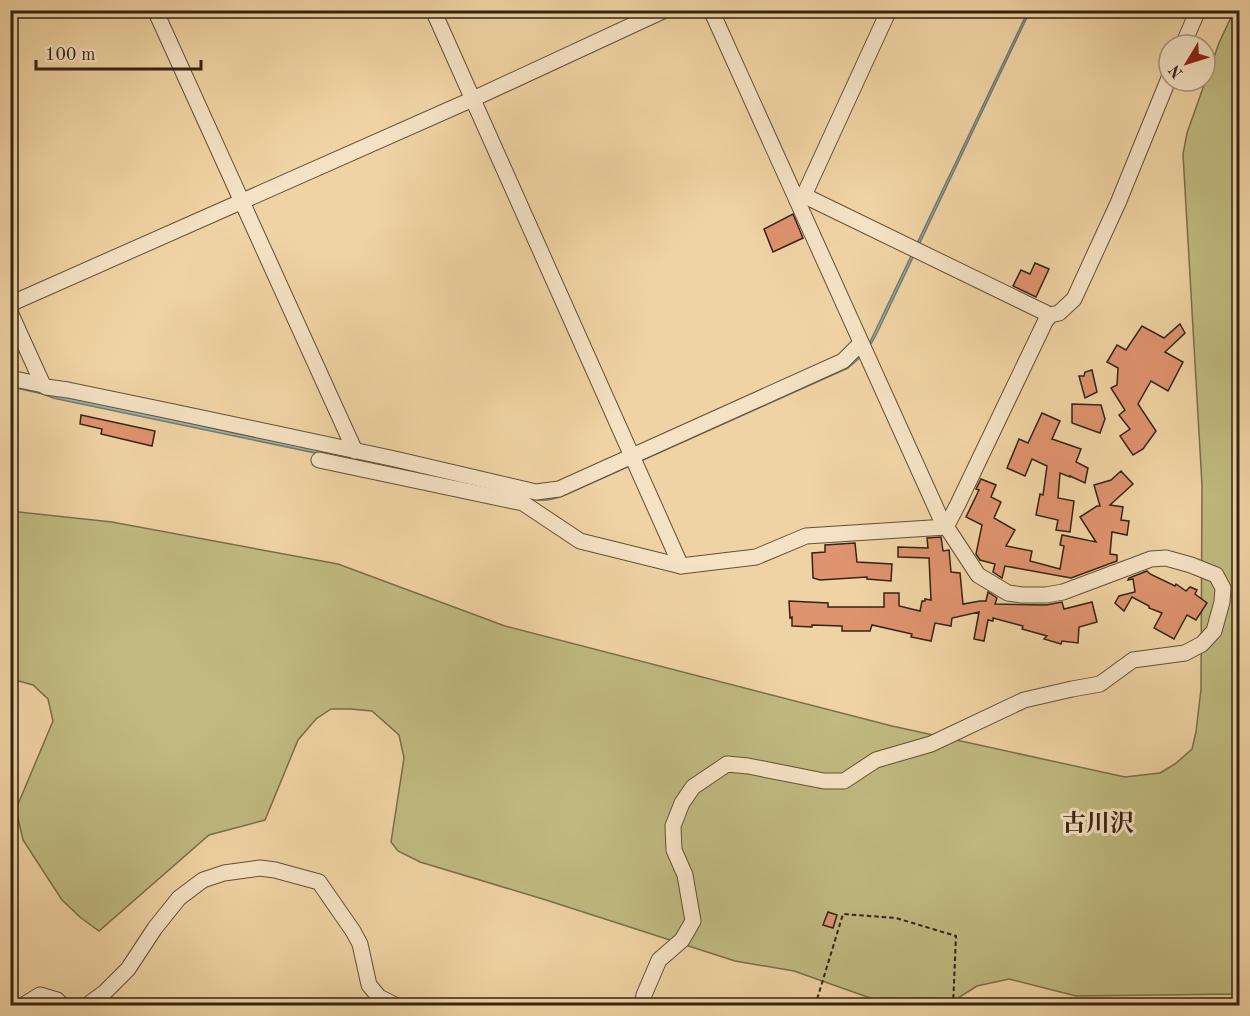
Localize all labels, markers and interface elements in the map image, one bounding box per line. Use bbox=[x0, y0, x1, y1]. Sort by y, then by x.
scale bar bbox=[36, 33, 201, 71]
north arrow bbox=[1157, 33, 1217, 93]
text: 100 m bbox=[45, 46, 96, 64]
text: N bbox=[1166, 61, 1187, 81]
district label: 古川沢 bbox=[1062, 810, 1134, 837]

